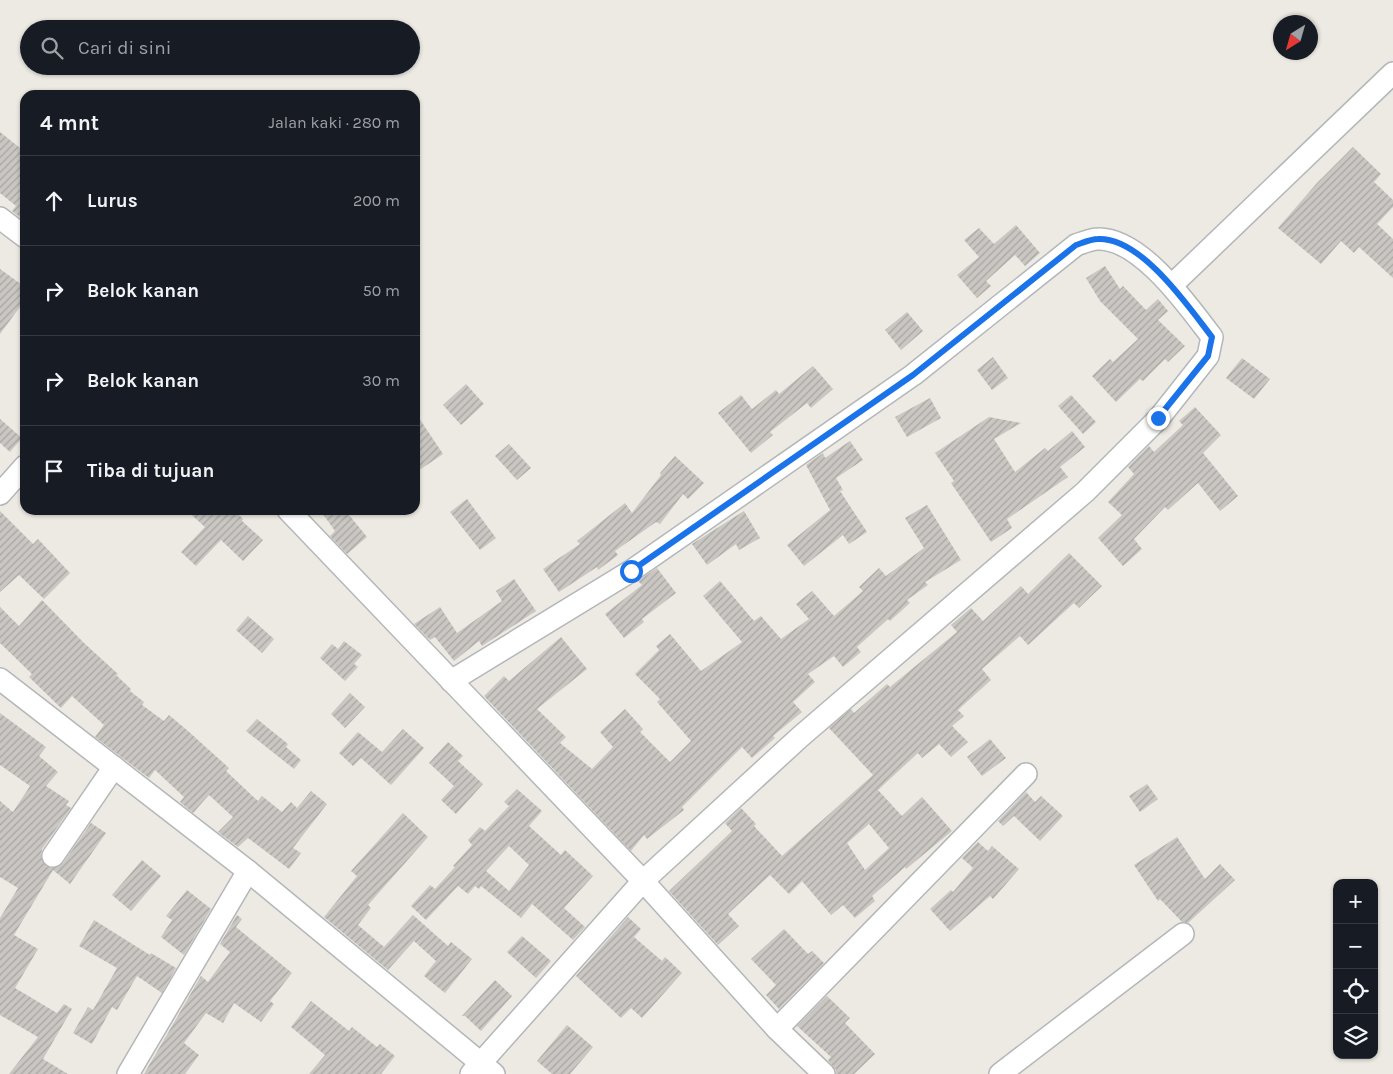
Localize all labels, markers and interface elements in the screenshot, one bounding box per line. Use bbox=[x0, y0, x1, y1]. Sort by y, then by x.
north arrow bbox=[1273, 15, 1318, 60]
search box bbox=[20, 20, 420, 75]
icon: search bbox=[38, 34, 66, 62]
text: Cari di sini bbox=[78, 37, 171, 59]
text: 4 mnt bbox=[40, 111, 99, 135]
text: Jalan kaki · 280 m bbox=[269, 113, 400, 132]
icon: ahead bbox=[40, 187, 68, 215]
text: Lurus bbox=[87, 190, 138, 212]
text: 200 m bbox=[353, 191, 400, 210]
icon: right bbox=[40, 277, 68, 305]
text: Belok kanan bbox=[87, 280, 199, 302]
text: 50 m bbox=[363, 281, 400, 300]
icon: right bbox=[40, 367, 68, 395]
text: Belok kanan bbox=[87, 370, 199, 392]
text: 30 m bbox=[362, 371, 400, 390]
route end bbox=[1147, 407, 1170, 430]
icon: arrive bbox=[40, 457, 68, 485]
text: Tiba di tujuan bbox=[87, 460, 214, 482]
route start bbox=[620, 560, 643, 583]
map controls bbox=[1333, 879, 1378, 1059]
button: + bbox=[1333, 879, 1378, 924]
button: − bbox=[1333, 924, 1378, 969]
button: locate bbox=[1333, 969, 1378, 1014]
button: layers bbox=[1333, 1014, 1378, 1059]

